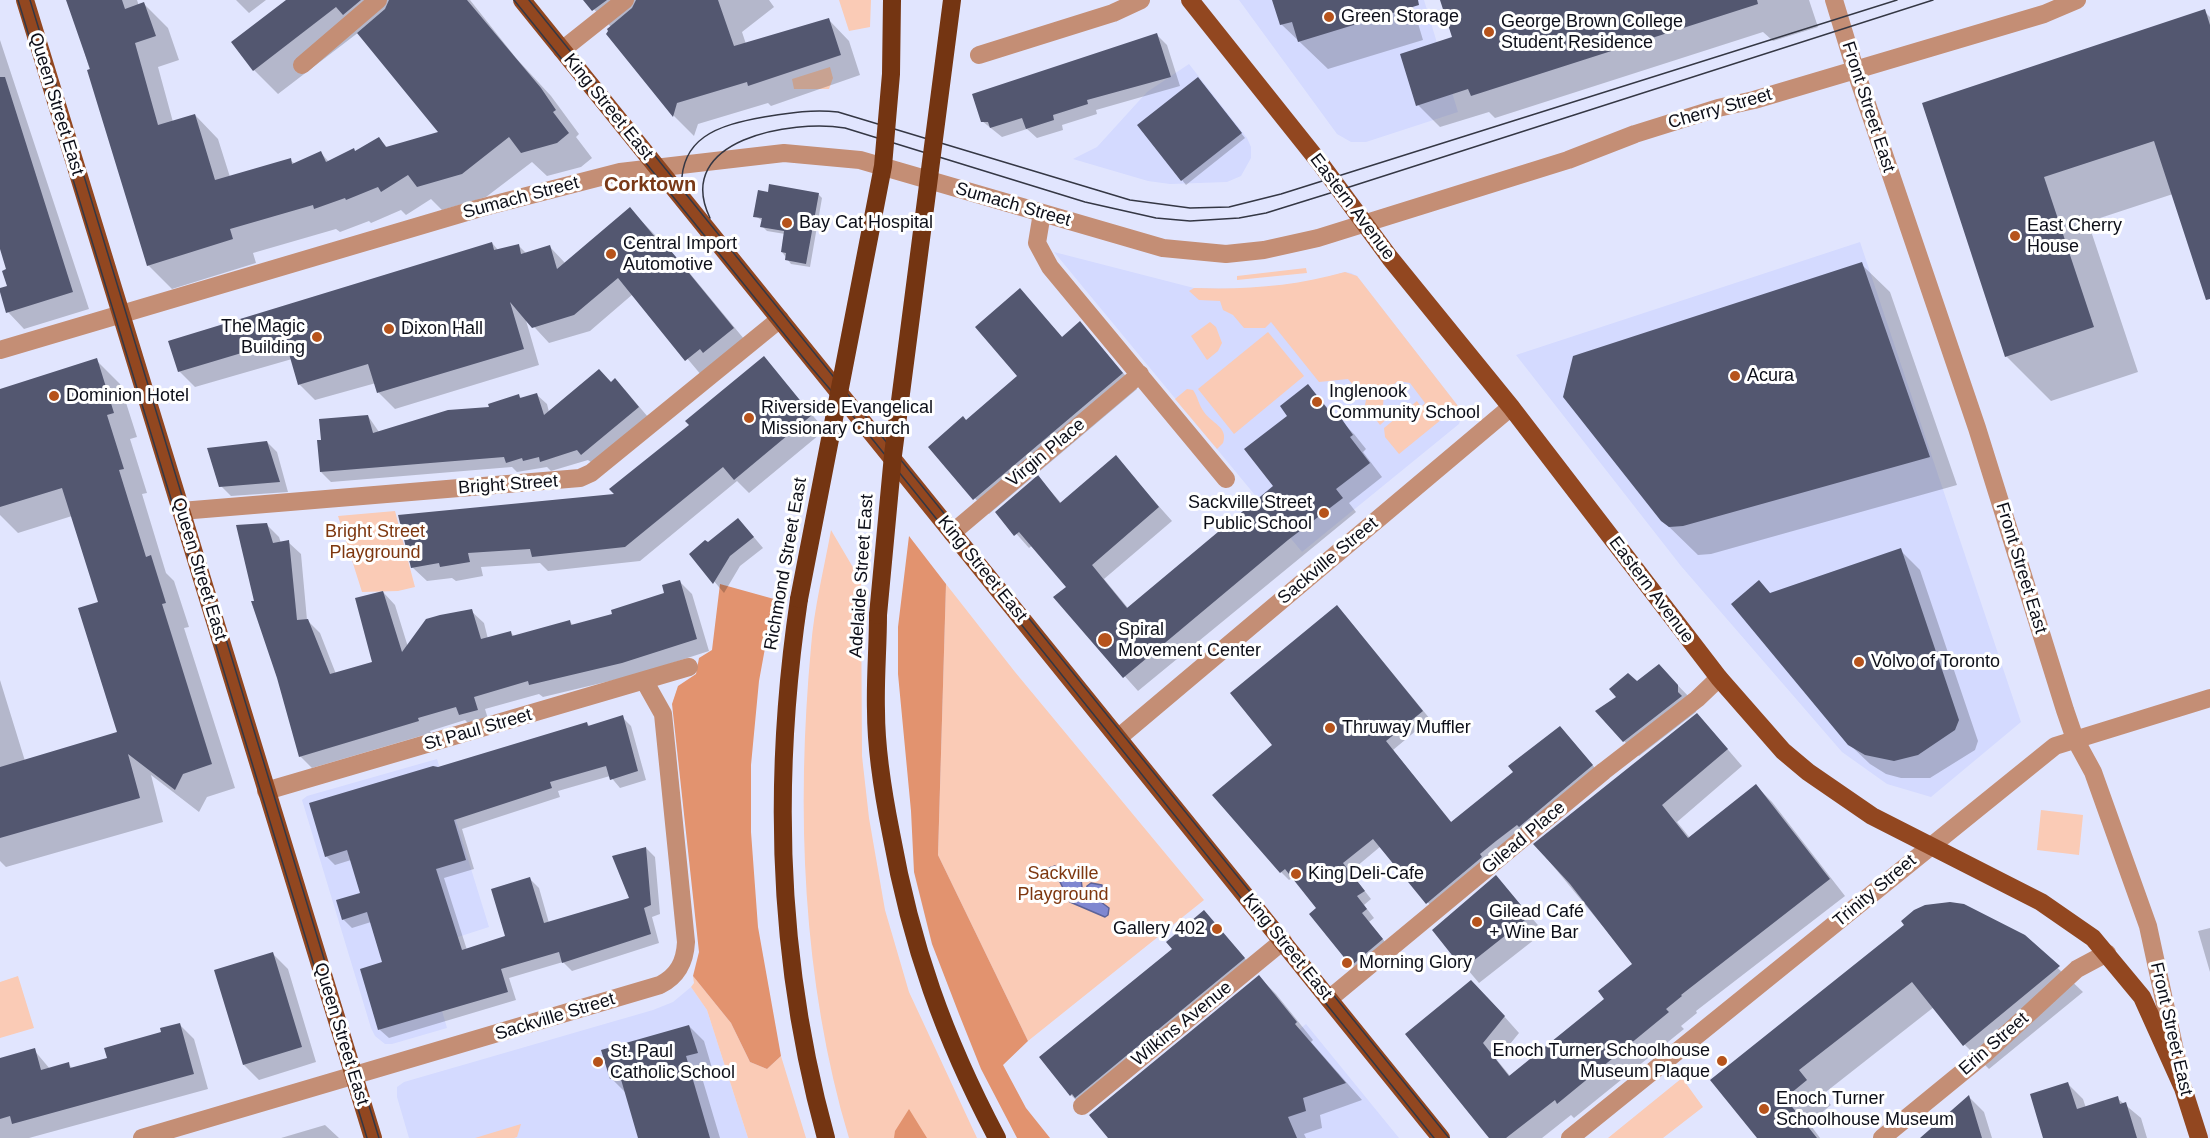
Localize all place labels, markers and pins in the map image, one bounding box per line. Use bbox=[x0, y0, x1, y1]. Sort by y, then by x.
place label: Green Storage bbox=[1341, 6, 1459, 28]
marker: Green Storage bbox=[1322, 10, 1336, 24]
place label: George Brown College Student Residence bbox=[1501, 11, 1683, 54]
marker: George Brown College Student Residence bbox=[1482, 25, 1496, 39]
place label: Bay Cat Hospital bbox=[799, 212, 933, 234]
place label: East Cherry House bbox=[2027, 215, 2122, 258]
marker: Bay Cat Hospital bbox=[780, 216, 794, 230]
marker: East Cherry House bbox=[2008, 229, 2022, 243]
place label: Central Import Automotive bbox=[623, 233, 737, 276]
marker: Central Import Automotive bbox=[604, 247, 618, 261]
place label: The Magic Building bbox=[221, 316, 305, 358]
place label: Dixon Hall bbox=[401, 318, 483, 340]
marker: Dixon Hall bbox=[382, 322, 396, 336]
marker: The Magic Building bbox=[310, 330, 324, 344]
place label: Acura bbox=[1747, 365, 1794, 387]
marker: Acura bbox=[1728, 369, 1742, 383]
place label: Inglenook Community School bbox=[1329, 381, 1480, 424]
place label: Dominion Hotel bbox=[66, 385, 189, 407]
marker: Dominion Hotel bbox=[47, 389, 61, 403]
marker: Inglenook Community School bbox=[1310, 395, 1324, 409]
place label: Riverside Evangelical Missionary Church bbox=[761, 397, 933, 440]
marker: Riverside Evangelical Missionary Church bbox=[742, 411, 756, 425]
place label: Sackville Street Public School bbox=[1188, 492, 1312, 534]
marker: Sackville Street Public School bbox=[1317, 506, 1331, 520]
place label: Spiral Movement Center bbox=[1118, 619, 1261, 662]
marker: Spiral Movement Center bbox=[1096, 631, 1114, 649]
place label: Volvo of Toronto bbox=[1871, 651, 2000, 673]
marker: Volvo of Toronto bbox=[1852, 655, 1866, 669]
place label: Thruway Muffler bbox=[1342, 717, 1471, 739]
marker: Thruway Muffler bbox=[1323, 721, 1337, 735]
place label: King Deli-Cafe bbox=[1308, 863, 1424, 885]
marker: King Deli-Cafe bbox=[1289, 867, 1303, 881]
place label: Gilead Café + Wine Bar bbox=[1489, 901, 1584, 944]
marker: Gilead Café + Wine Bar bbox=[1470, 915, 1484, 929]
place label: Gallery 402 bbox=[1113, 918, 1205, 940]
marker: Gallery 402 bbox=[1210, 922, 1224, 936]
place label: Morning Glory bbox=[1359, 952, 1472, 974]
marker: Morning Glory bbox=[1340, 956, 1354, 970]
place label: Enoch Turner Schoolhouse Museum Plaque bbox=[1493, 1040, 1710, 1082]
place label: St. Paul Catholic School bbox=[610, 1041, 735, 1084]
marker: Enoch Turner Schoolhouse Museum Plaque bbox=[1715, 1054, 1729, 1068]
marker: St. Paul Catholic School bbox=[591, 1055, 605, 1069]
place label: Enoch Turner Schoolhouse Museum bbox=[1776, 1088, 1954, 1130]
marker: Enoch Turner Schoolhouse Museum bbox=[1757, 1102, 1771, 1116]

